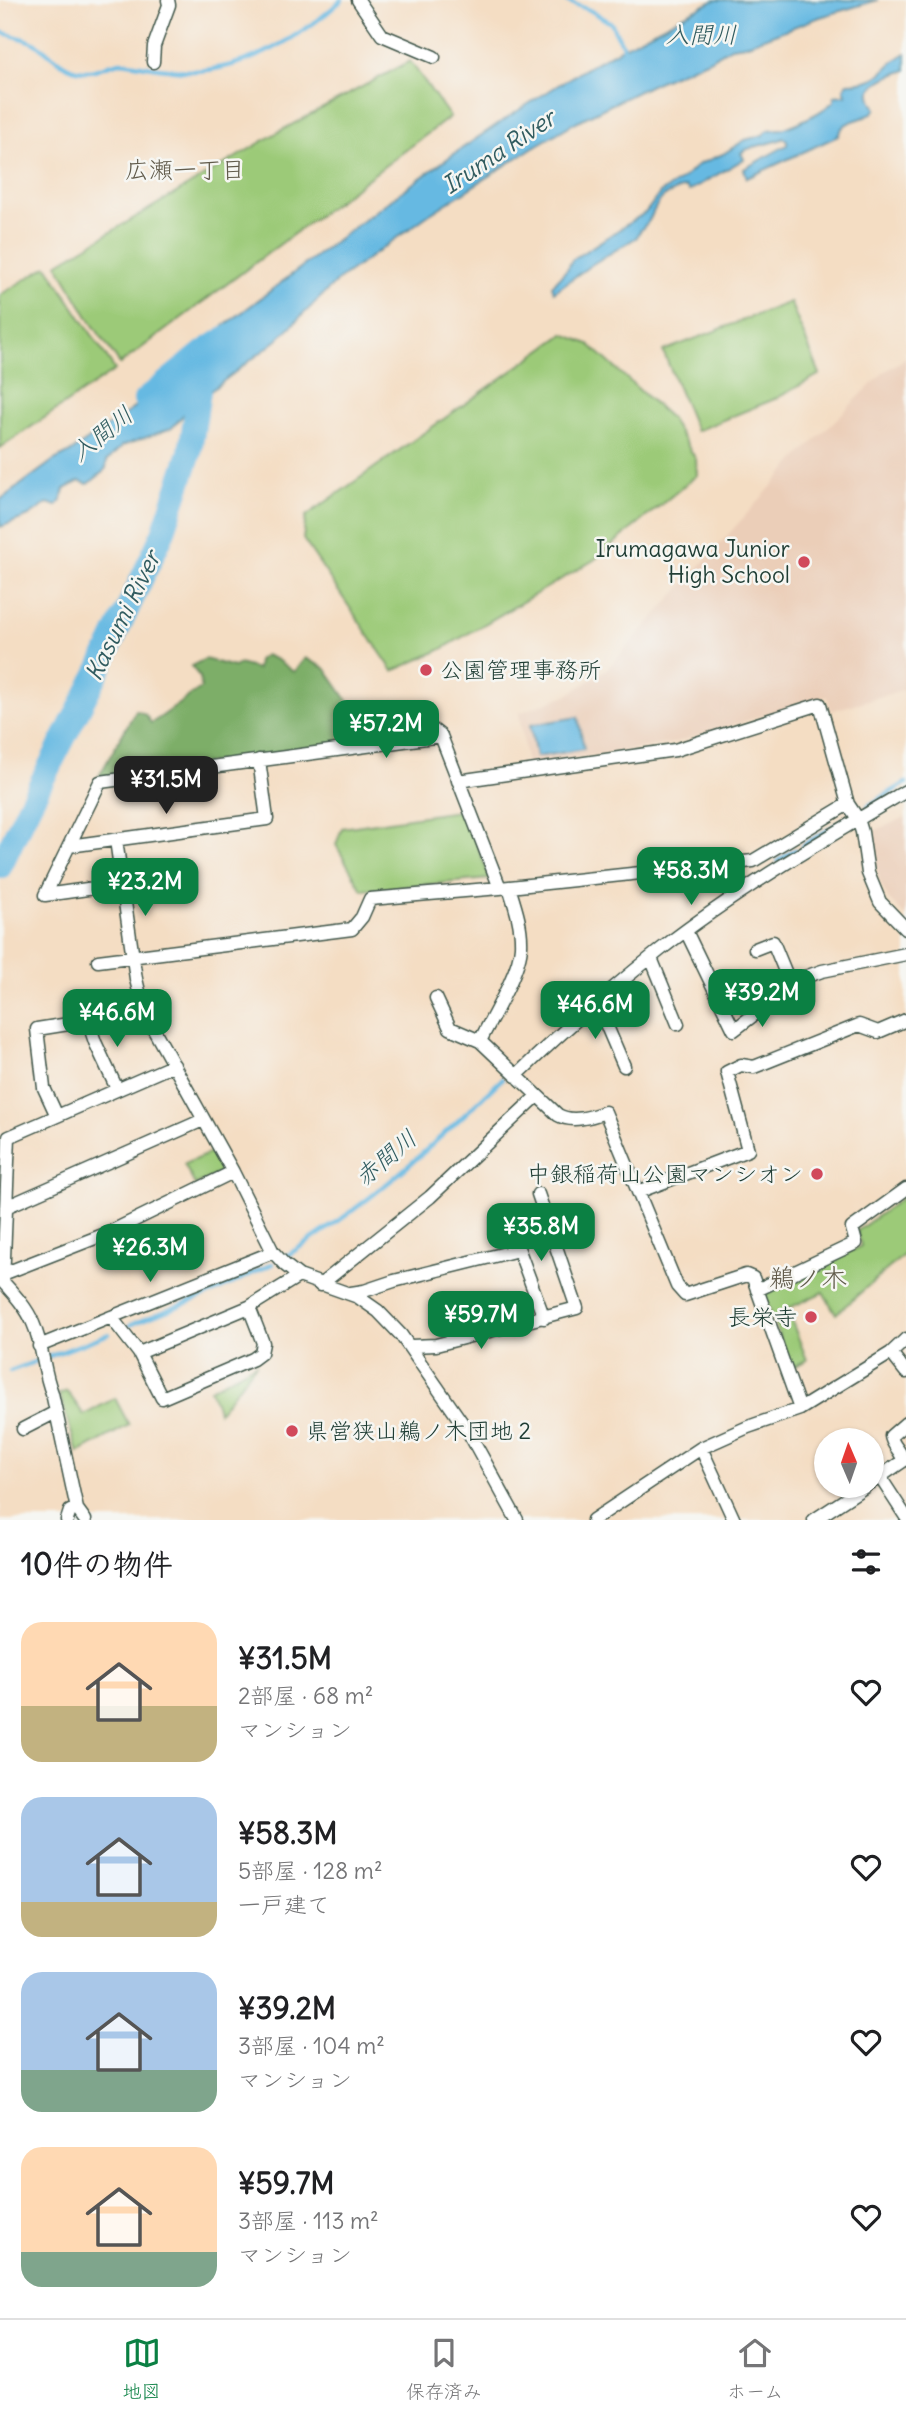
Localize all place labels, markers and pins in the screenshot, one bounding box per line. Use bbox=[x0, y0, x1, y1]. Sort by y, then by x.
place label: Irumagawa Junior High School bbox=[596, 534, 791, 589]
marker: Irumagawa Junior High School bbox=[796, 554, 812, 570]
place label: 公園管理事務所 bbox=[440, 655, 601, 684]
marker: 公園管理事務所 bbox=[418, 662, 434, 678]
pin: ¥57.2M bbox=[329, 700, 443, 760]
pin: ¥31.5M bbox=[109, 756, 223, 816]
pin: ¥58.3M bbox=[634, 848, 748, 907]
pin: ¥23.2M bbox=[88, 858, 202, 918]
pin: ¥39.2M bbox=[705, 970, 819, 1029]
pin: ¥46.6M bbox=[538, 982, 652, 1041]
pin: ¥46.6M bbox=[60, 990, 174, 1049]
place label: 中銀稲荷山公園マンシオン bbox=[527, 1159, 803, 1188]
marker: 中銀稲荷山公園マンシオン bbox=[809, 1166, 825, 1182]
pin: ¥35.8M bbox=[484, 1204, 598, 1263]
pin: ¥26.3M bbox=[93, 1224, 207, 1284]
pin: ¥59.7M bbox=[424, 1292, 538, 1351]
place label: 長栄寺 bbox=[728, 1302, 797, 1331]
marker: 長栄寺 bbox=[803, 1309, 819, 1325]
place label: 県営狭山鵜ノ木団地 2 bbox=[306, 1416, 531, 1445]
marker: 県営狭山鵜ノ木団地 2 bbox=[284, 1423, 300, 1439]

